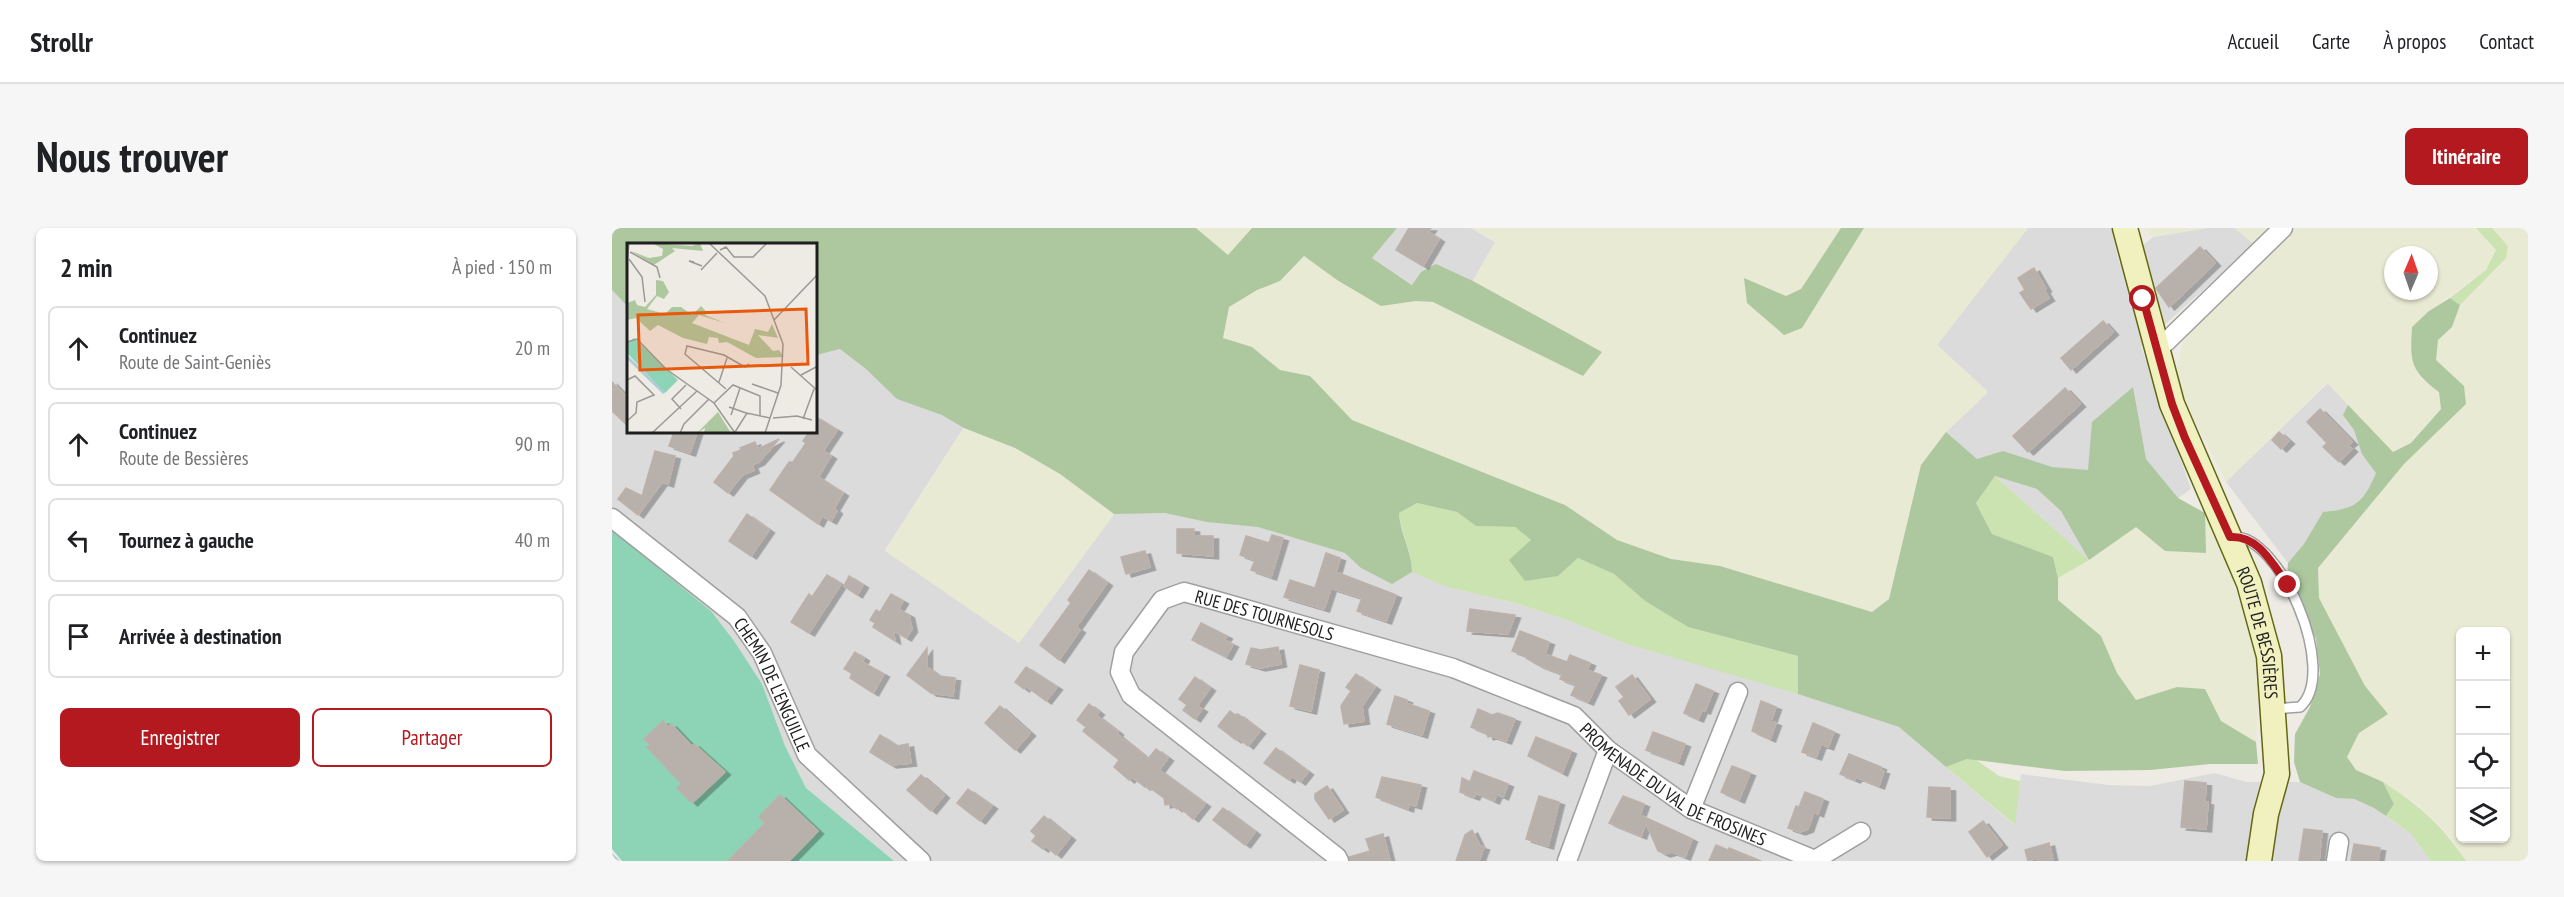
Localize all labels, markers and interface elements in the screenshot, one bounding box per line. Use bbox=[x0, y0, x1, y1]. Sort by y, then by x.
text: Strollr bbox=[30, 23, 93, 60]
text: Accueil bbox=[2227, 28, 2279, 55]
text: Carte bbox=[2312, 28, 2350, 55]
text: À propos bbox=[2383, 28, 2446, 55]
text: Contact bbox=[2479, 28, 2534, 55]
button: Itinéraire bbox=[2405, 128, 2528, 185]
text: Nous trouver bbox=[36, 129, 228, 184]
inset map bbox=[627, 243, 818, 434]
north arrow bbox=[2384, 246, 2438, 300]
text: 2 min bbox=[60, 251, 113, 284]
text: À pied · 150 m bbox=[452, 254, 552, 280]
route start bbox=[2129, 285, 2155, 311]
text: Continuez bbox=[119, 321, 197, 349]
icon: ahead bbox=[62, 332, 95, 365]
text: 20 m bbox=[515, 335, 550, 361]
text: Route de Saint-Geniès bbox=[119, 349, 271, 375]
text: Continuez bbox=[119, 417, 197, 445]
icon: ahead bbox=[62, 428, 95, 461]
text: 90 m bbox=[515, 431, 550, 457]
text: Route de Bessières bbox=[119, 445, 248, 471]
icon: left bbox=[62, 524, 95, 557]
text: Tournez à gauche bbox=[119, 526, 254, 554]
text: 40 m bbox=[515, 527, 550, 553]
street label: ROUTE DE BESSIÈRES bbox=[2232, 563, 2283, 700]
route end bbox=[2274, 571, 2300, 597]
street label: RUE DES TOURNESOLS bbox=[1193, 584, 1337, 645]
street label: CHEMIN DE L'ENGUILLE bbox=[729, 613, 815, 755]
icon: arrive bbox=[62, 620, 95, 653]
text: Arrivée à destination bbox=[119, 622, 282, 650]
map controls bbox=[2456, 627, 2510, 843]
button: + bbox=[2456, 627, 2510, 681]
button: − bbox=[2456, 681, 2510, 735]
button: Enregistrer bbox=[60, 708, 300, 767]
button: Partager bbox=[312, 708, 552, 767]
street label: PROMENADE DU VAL DE FROSINES bbox=[1575, 717, 1770, 850]
button: locate bbox=[2456, 735, 2510, 789]
button: layers bbox=[2456, 789, 2510, 843]

